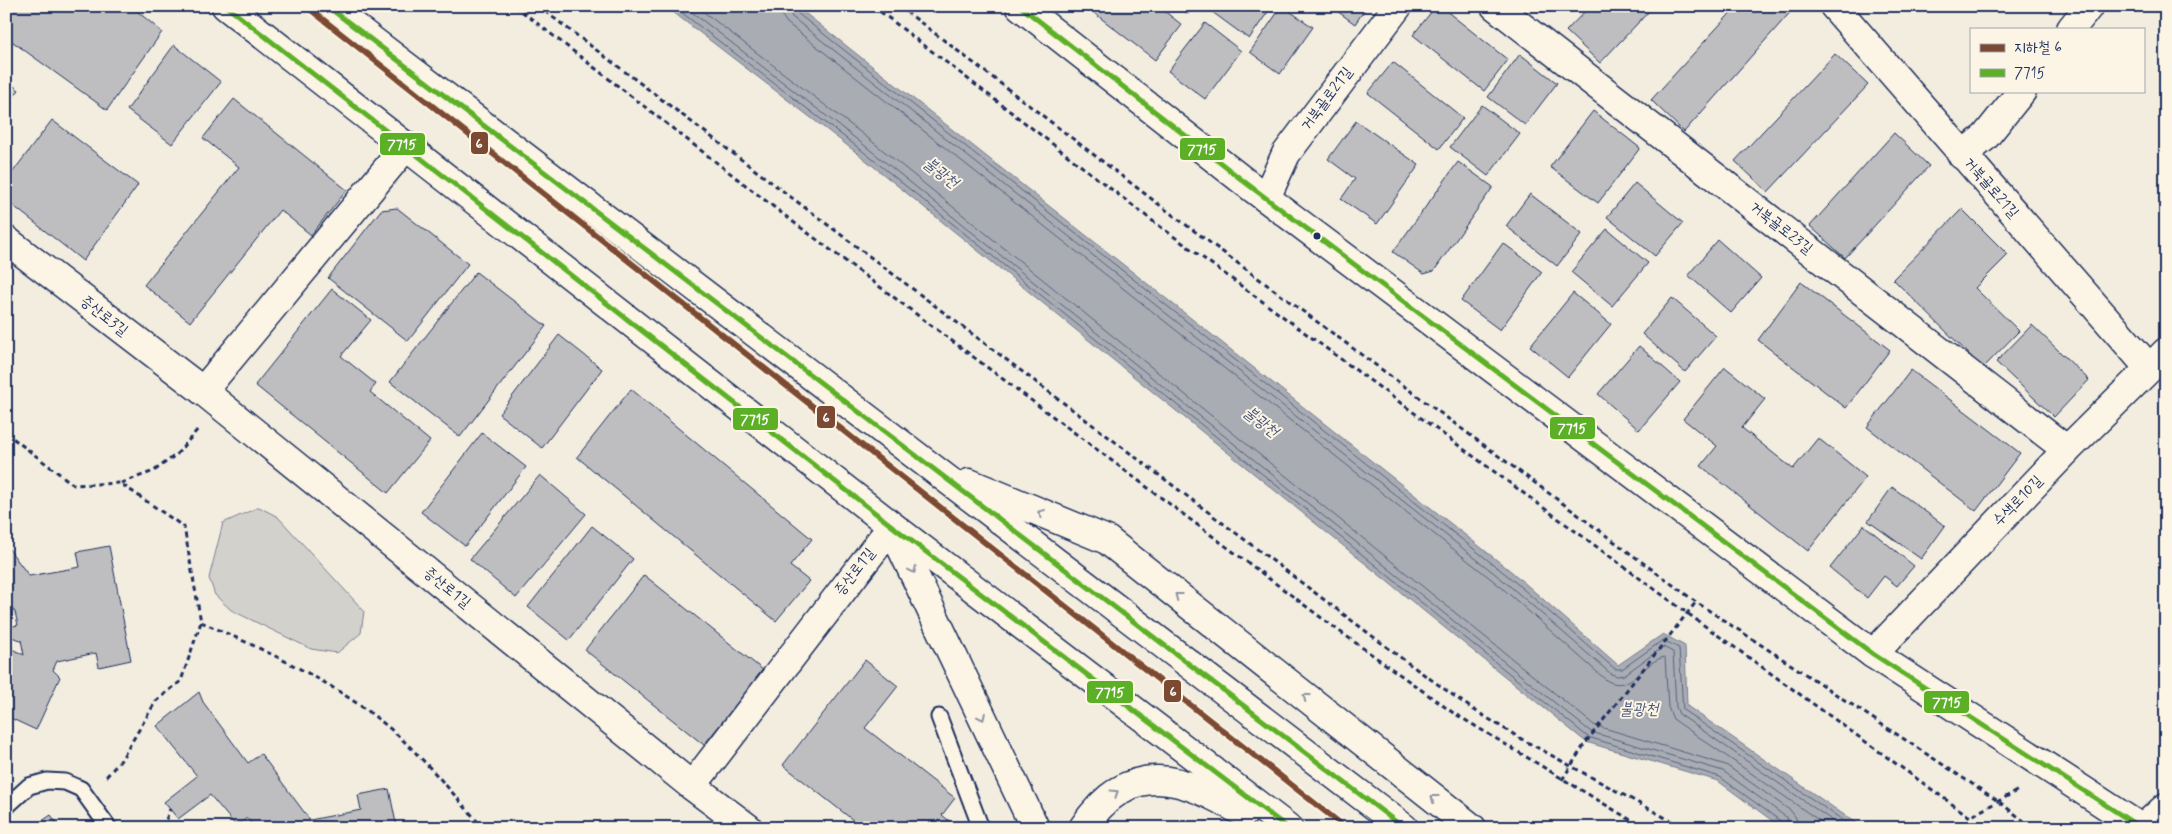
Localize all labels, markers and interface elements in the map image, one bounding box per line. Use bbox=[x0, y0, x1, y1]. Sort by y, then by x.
legend bbox=[1970, 28, 2144, 92]
text: 지하철 6 bbox=[2014, 38, 2062, 58]
street label: 거북골로21길 bbox=[1297, 63, 1357, 135]
text: 7715 bbox=[2014, 64, 2046, 84]
line badge: 6 bbox=[470, 131, 489, 155]
line badge: 7715 bbox=[379, 132, 426, 156]
text: 6 bbox=[475, 135, 483, 153]
text: 7715 bbox=[387, 136, 417, 154]
line badge: 7715 bbox=[1179, 137, 1226, 161]
text: 7715 bbox=[1187, 141, 1217, 159]
water label: 불광천 bbox=[919, 153, 964, 194]
street label: 거북골로21길 bbox=[1959, 153, 2023, 223]
street label: 거북골로23길 bbox=[1745, 197, 1817, 259]
unlabelled marker bbox=[1312, 231, 1322, 241]
street label: 증산로3길 bbox=[76, 291, 132, 341]
water label: 불광천 bbox=[1239, 402, 1284, 443]
line badge: 6 bbox=[816, 405, 836, 429]
line badge: 7715 bbox=[732, 407, 779, 431]
text: 6 bbox=[822, 409, 830, 427]
text: 7715 bbox=[740, 411, 770, 429]
line badge: 7715 bbox=[1549, 416, 1596, 440]
text: 7715 bbox=[1557, 420, 1587, 438]
street label: 수색로10길 bbox=[1989, 471, 2047, 531]
one-way arrow bbox=[1037, 508, 1046, 519]
street label: 증산로1길 bbox=[830, 544, 880, 600]
street label: 증산로1길 bbox=[419, 563, 475, 613]
one-way arrow bbox=[906, 565, 916, 574]
one-way arrow bbox=[1175, 593, 1184, 602]
line badge: 6 bbox=[1163, 679, 1182, 703]
line badge: 7715 bbox=[1086, 680, 1134, 704]
text: 6 bbox=[1169, 683, 1177, 701]
text: 7715 bbox=[1095, 684, 1125, 702]
line badge: 7715 bbox=[1923, 690, 1970, 714]
one-way arrow bbox=[1302, 694, 1312, 703]
text: 7715 bbox=[1932, 694, 1962, 712]
water label: 불광천 bbox=[1620, 699, 1660, 720]
one-way arrow bbox=[976, 712, 987, 721]
one-way arrow bbox=[1110, 789, 1119, 799]
one-way arrow bbox=[1430, 794, 1439, 803]

